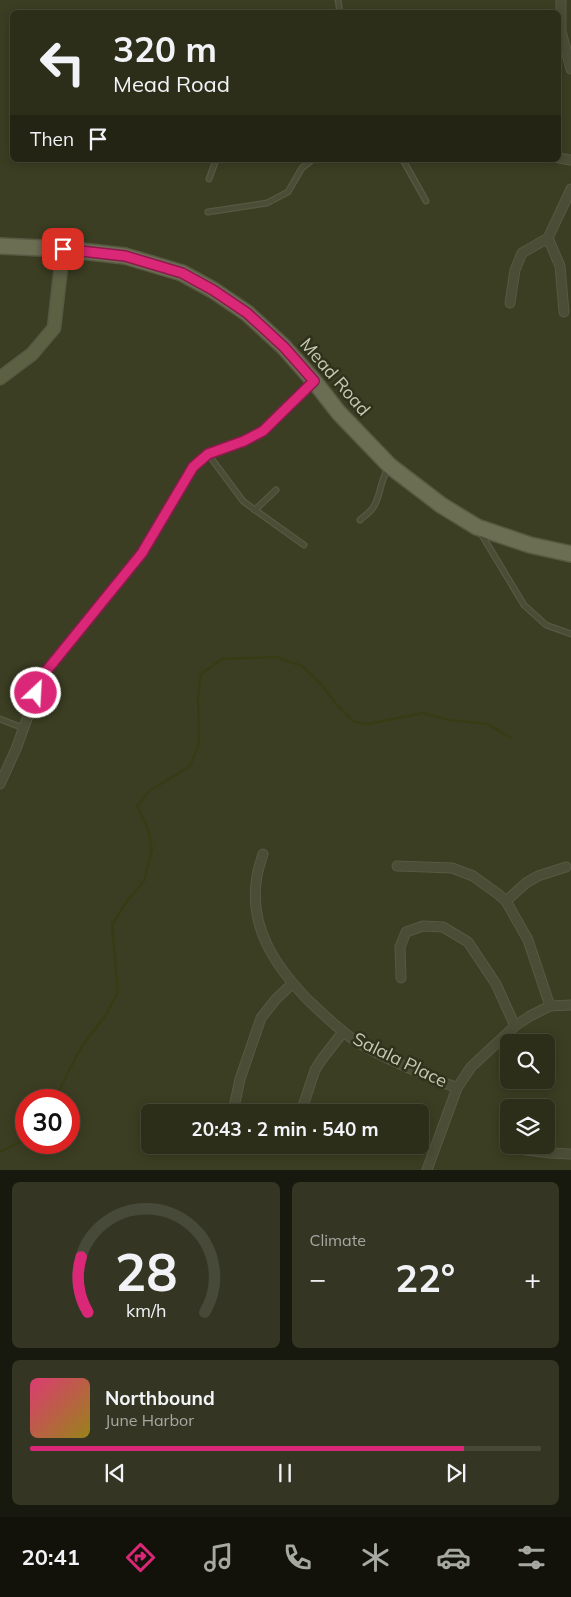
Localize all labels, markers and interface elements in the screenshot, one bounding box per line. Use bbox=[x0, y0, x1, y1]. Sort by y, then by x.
text: 320 m bbox=[113, 27, 217, 71]
icon: left bbox=[30, 30, 95, 95]
text: Mead Road bbox=[113, 70, 230, 98]
icon: arrive bbox=[84, 125, 112, 153]
text: Then bbox=[30, 127, 74, 151]
pin bbox=[42, 228, 84, 270]
icon: arrive bbox=[49, 235, 77, 263]
street label: Mead Road bbox=[295, 333, 375, 420]
position arrow bbox=[9, 666, 61, 718]
street label: Salala Place bbox=[349, 1027, 451, 1092]
map controls bbox=[500, 1034, 555, 1154]
button: search bbox=[500, 1034, 555, 1089]
speed limit sign: 30 bbox=[15, 1089, 80, 1154]
button: layers bbox=[500, 1099, 555, 1154]
text: 20:43 · 2 min · 540 m bbox=[191, 1117, 379, 1141]
text: Climate bbox=[310, 1230, 366, 1250]
text: 28 bbox=[115, 1239, 177, 1304]
text: 22° bbox=[395, 1254, 455, 1302]
text: − bbox=[310, 1261, 326, 1296]
text: + bbox=[524, 1261, 541, 1296]
text: km/h bbox=[126, 1299, 166, 1321]
text: Northbound bbox=[105, 1386, 215, 1410]
text: June Harbor bbox=[105, 1410, 194, 1430]
icon: previous bbox=[101, 1459, 129, 1487]
icon: pause bbox=[271, 1459, 299, 1487]
icon: next bbox=[442, 1459, 470, 1487]
icon: directions bbox=[123, 1540, 158, 1575]
icon: music bbox=[201, 1540, 236, 1575]
icon: phone bbox=[280, 1540, 315, 1575]
icon: climate bbox=[358, 1540, 393, 1575]
icon: car bbox=[436, 1540, 471, 1575]
icon: filters bbox=[514, 1540, 549, 1575]
text: 20:41 bbox=[22, 1543, 80, 1571]

